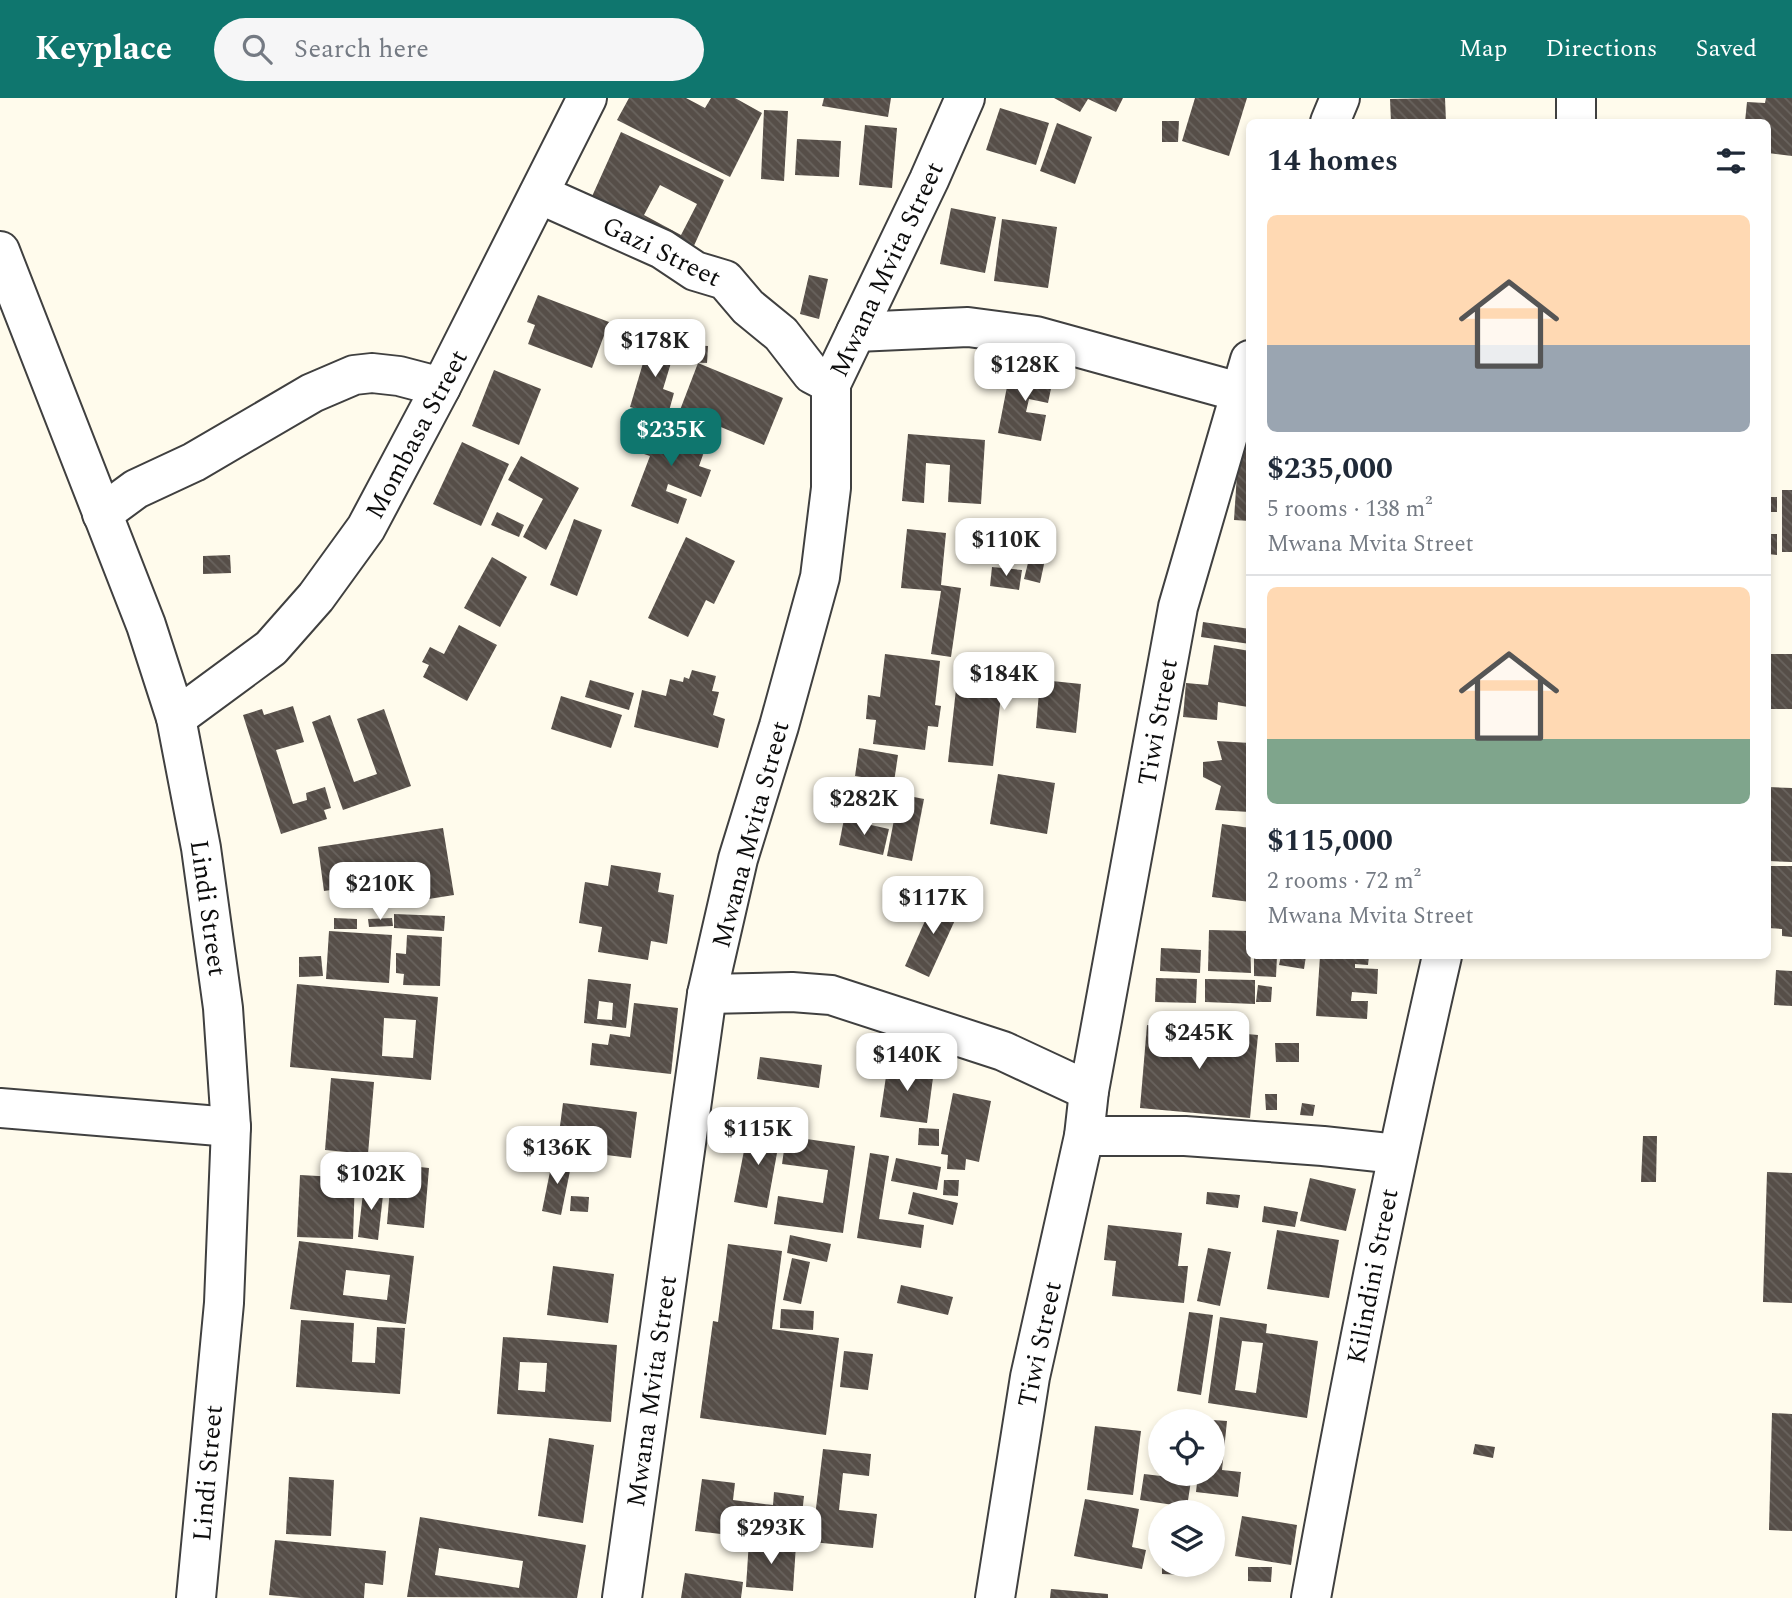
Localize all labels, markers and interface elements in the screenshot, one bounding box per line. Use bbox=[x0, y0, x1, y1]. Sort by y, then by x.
search box bbox=[214, 18, 704, 81]
text: Keyplace bbox=[35, 24, 172, 74]
text: Search here bbox=[294, 29, 429, 69]
icon: search bbox=[238, 30, 276, 68]
text: Map bbox=[1459, 31, 1507, 67]
text: Directions bbox=[1545, 31, 1657, 67]
text: Saved bbox=[1695, 31, 1757, 67]
text: 14 homes bbox=[1267, 138, 1398, 184]
icon: filters bbox=[1712, 142, 1750, 180]
street label: Mwana Mvita Street bbox=[819, 155, 954, 384]
street label: Gazi Street bbox=[595, 206, 728, 298]
icon: home bbox=[1446, 261, 1572, 387]
pin: $178K bbox=[606, 320, 704, 379]
text: $178K bbox=[620, 324, 690, 359]
street label: Mombasa Street bbox=[355, 342, 478, 526]
pin: $128K bbox=[976, 344, 1074, 403]
text: $128K bbox=[990, 348, 1060, 383]
pin: $235K bbox=[622, 408, 720, 468]
text: $235K bbox=[636, 413, 706, 448]
text: $235,000 bbox=[1267, 446, 1393, 492]
text: 5 rooms · 138 m² bbox=[1267, 492, 1433, 527]
pin: $110K bbox=[957, 518, 1055, 578]
text: $110K bbox=[971, 523, 1041, 558]
text: Mwana Mvita Street bbox=[1267, 527, 1474, 562]
icon: home bbox=[1446, 633, 1572, 759]
pin: $184K bbox=[955, 652, 1053, 712]
street label: Tiwi Street bbox=[1127, 656, 1189, 789]
text: $184K bbox=[969, 657, 1039, 692]
street label: Mwana Mvita Street bbox=[701, 716, 801, 952]
pin: $282K bbox=[815, 778, 913, 837]
text: $282K bbox=[829, 782, 899, 817]
text: $115,000 bbox=[1267, 818, 1393, 864]
street label: Lindi Street bbox=[179, 837, 237, 979]
pin: $210K bbox=[331, 862, 429, 922]
text: 2 rooms · 72 m² bbox=[1267, 864, 1421, 899]
text: $210K bbox=[345, 867, 415, 902]
pin: $117K bbox=[884, 876, 982, 936]
text: $117K bbox=[898, 881, 968, 916]
text: Mwana Mvita Street bbox=[1267, 899, 1474, 934]
pin: $245K bbox=[1150, 1012, 1248, 1071]
text: $245K bbox=[1164, 1016, 1234, 1051]
pin: $140K bbox=[858, 1034, 956, 1093]
text: $140K bbox=[872, 1038, 942, 1073]
pin: $115K bbox=[709, 1108, 807, 1167]
text: $115K bbox=[723, 1112, 793, 1147]
pin: $136K bbox=[508, 1126, 606, 1186]
text: $136K bbox=[522, 1131, 592, 1166]
pin: $102K bbox=[322, 1152, 420, 1212]
text: $102K bbox=[336, 1157, 406, 1192]
street label: Kilindini Street bbox=[1336, 1185, 1410, 1367]
street label: Mwana Mvita Street bbox=[616, 1273, 688, 1510]
street label: Tiwi Street bbox=[1007, 1277, 1073, 1411]
street label: Lindi Street bbox=[182, 1403, 234, 1543]
map controls bbox=[1148, 1409, 1225, 1577]
button: locate bbox=[1148, 1409, 1225, 1486]
button: layers bbox=[1148, 1500, 1225, 1577]
pin: $293K bbox=[722, 1506, 820, 1566]
text: $293K bbox=[736, 1511, 806, 1546]

